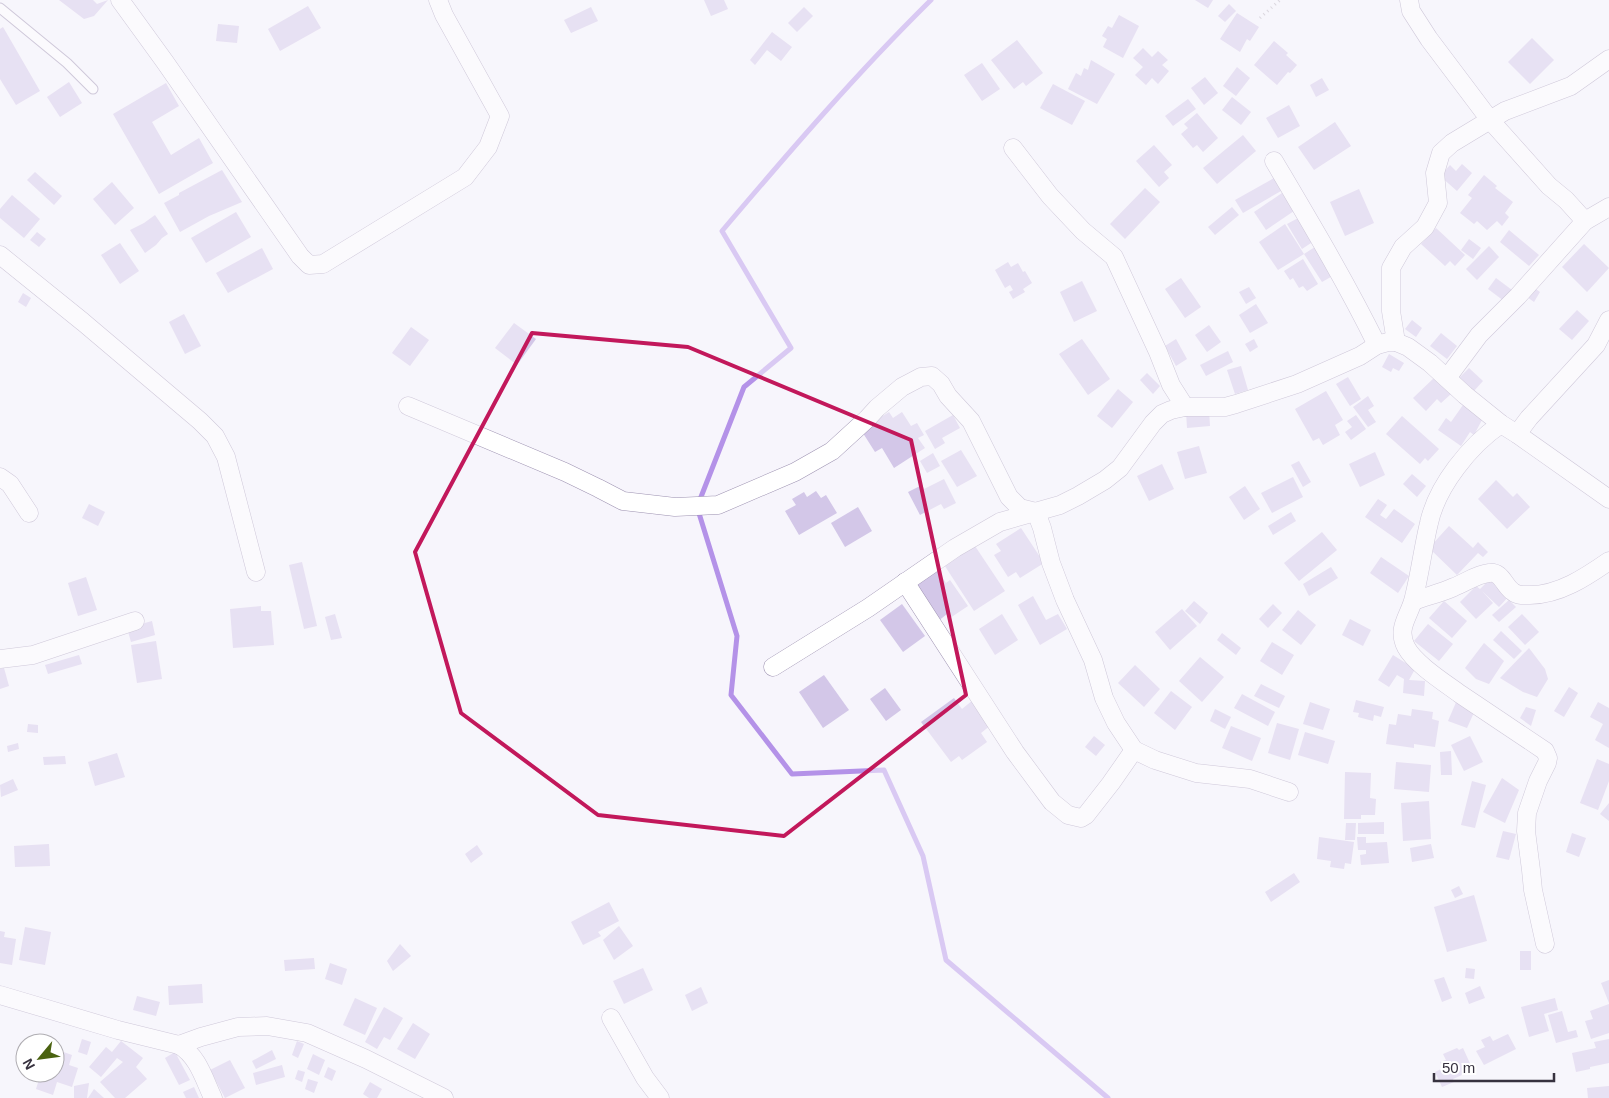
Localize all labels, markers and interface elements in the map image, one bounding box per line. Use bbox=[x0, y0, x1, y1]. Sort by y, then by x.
north arrow bbox=[15, 1033, 65, 1083]
scale bar bbox=[1434, 1050, 1554, 1082]
text: N bbox=[19, 1056, 38, 1073]
text: 50 m bbox=[1442, 1059, 1475, 1076]

